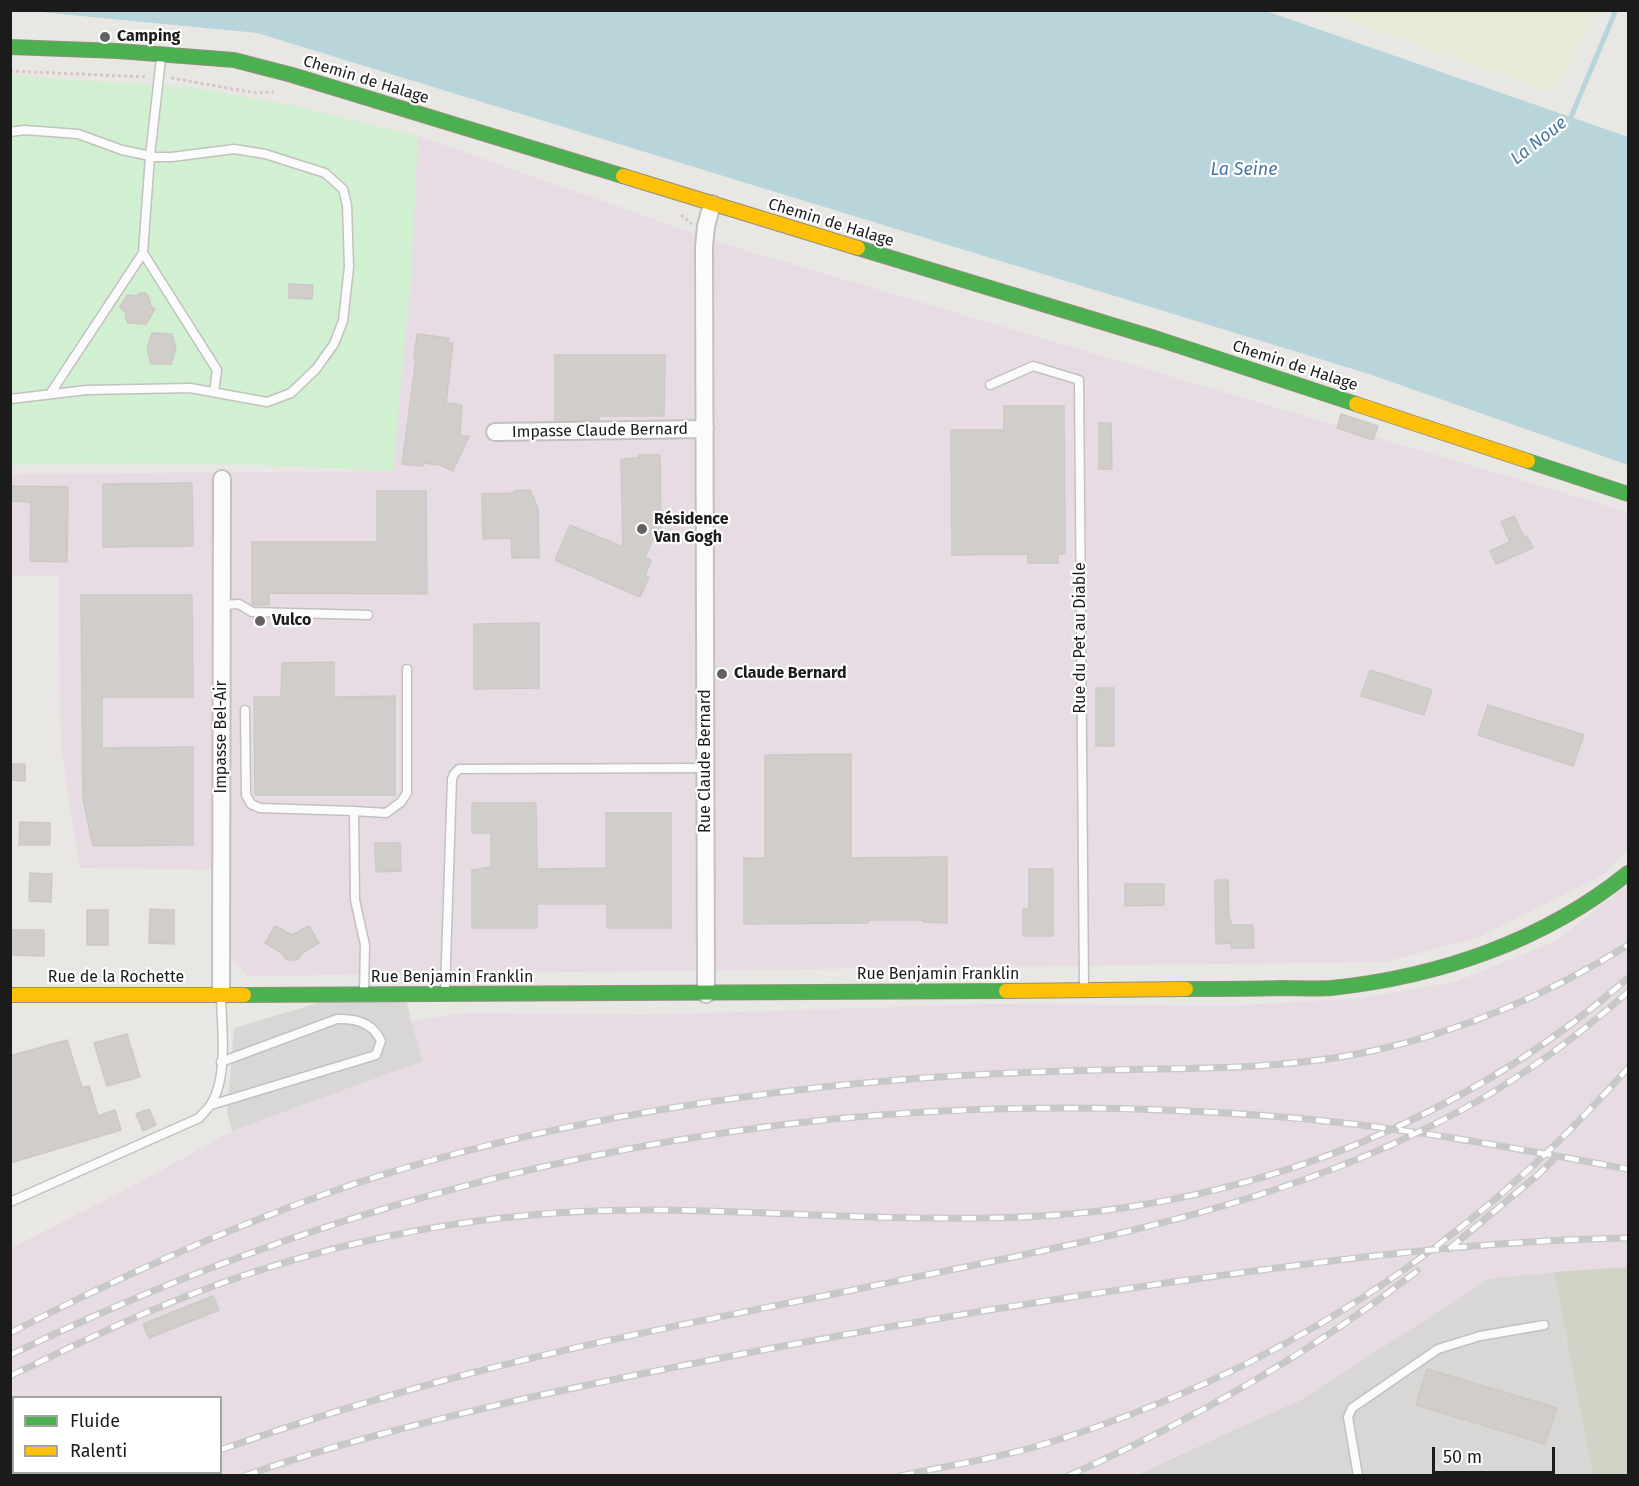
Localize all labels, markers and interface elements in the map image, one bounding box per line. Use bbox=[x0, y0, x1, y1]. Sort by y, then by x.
place label: Camping bbox=[117, 27, 180, 47]
marker: Camping bbox=[98, 30, 112, 44]
street label: Chemin de Halage bbox=[301, 52, 431, 108]
water label: La Noue bbox=[1507, 112, 1571, 170]
water label: La Seine bbox=[1210, 159, 1278, 181]
street label: Chemin de Halage bbox=[766, 195, 896, 251]
street label: Chemin de Halage bbox=[1230, 337, 1360, 395]
street label: Impasse Claude Bernard bbox=[512, 420, 688, 442]
place label: Résidence Van Gogh bbox=[654, 510, 729, 548]
marker: Résidence Van Gogh bbox=[635, 522, 649, 536]
street label: Rue du Pet au Diable bbox=[1071, 562, 1091, 714]
place label: Vulco bbox=[272, 611, 311, 631]
marker: Vulco bbox=[253, 614, 267, 628]
place label: Claude Bernard bbox=[734, 664, 847, 684]
marker: Claude Bernard bbox=[715, 667, 729, 681]
street label: Impasse Bel-Air bbox=[212, 680, 232, 794]
street label: Rue Claude Bernard bbox=[696, 689, 716, 833]
street label: Rue Benjamin Franklin bbox=[857, 965, 1019, 985]
street label: Rue de la Rochette bbox=[48, 968, 184, 988]
street label: Rue Benjamin Franklin bbox=[371, 968, 533, 988]
legend bbox=[12, 1396, 222, 1474]
text: Fluide bbox=[70, 1410, 120, 1432]
scale bar bbox=[1435, 1435, 1558, 1473]
text: Ralenti bbox=[70, 1440, 127, 1462]
text: 50 m bbox=[1443, 1446, 1482, 1468]

